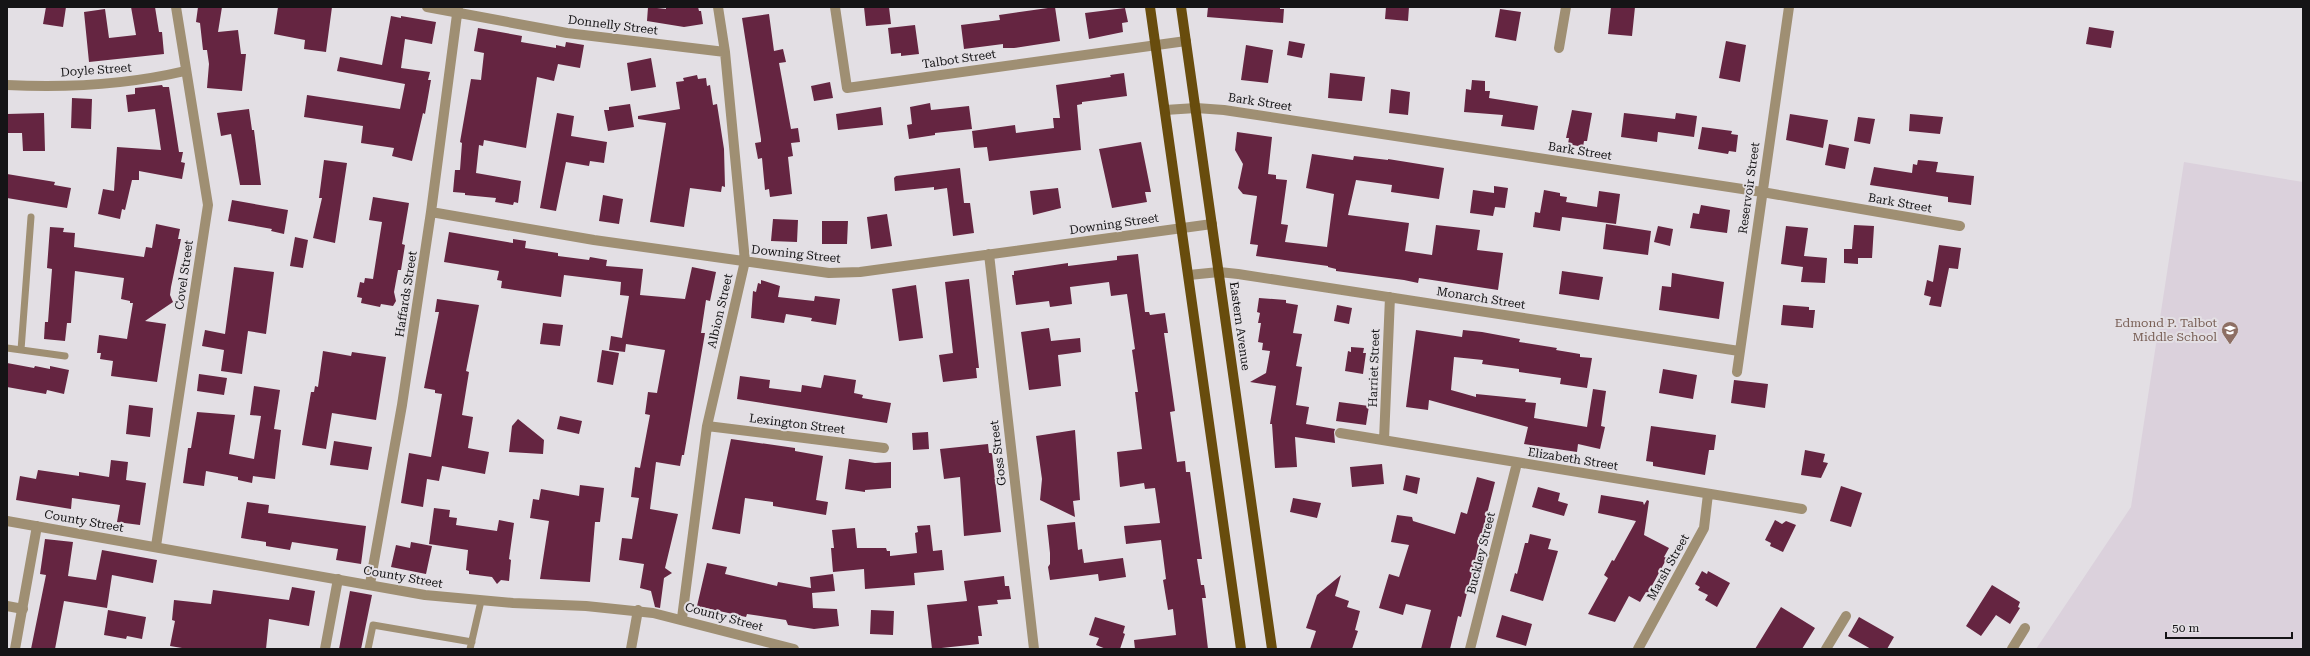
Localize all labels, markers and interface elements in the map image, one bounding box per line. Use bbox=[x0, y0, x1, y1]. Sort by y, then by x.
street label: Donnelly Street bbox=[567, 13, 659, 38]
street label: Talbot Street bbox=[921, 47, 997, 71]
street label: Doyle Street bbox=[60, 60, 133, 79]
street label: Bark Street bbox=[1227, 90, 1293, 114]
street label: Bark Street bbox=[1547, 139, 1613, 163]
street label: Reservoir Street bbox=[1736, 141, 1762, 235]
street label: Bark Street bbox=[1867, 191, 1933, 216]
street label: Downing Street bbox=[1068, 211, 1160, 237]
street label: Covel Street bbox=[172, 239, 196, 311]
street label: Downing Street bbox=[751, 242, 842, 266]
street label: Haffards Street bbox=[392, 249, 420, 338]
street label: Albion Street bbox=[705, 272, 736, 350]
street label: Eastern Avenue bbox=[1227, 281, 1253, 372]
street label: Monarch Street bbox=[1436, 284, 1527, 312]
place label: Edmond P. Talbot Middle School bbox=[2115, 316, 2218, 344]
school or university icon: Edmond P. Talbot Middle School bbox=[2220, 320, 2240, 345]
street label: Harriet Street bbox=[1366, 328, 1382, 408]
street label: Lexington Street bbox=[748, 411, 846, 437]
street label: Goss Street bbox=[987, 419, 1009, 486]
street label: Elizabeth Street bbox=[1527, 445, 1620, 473]
street label: County Street bbox=[43, 507, 125, 535]
street label: Buckley Street bbox=[1464, 510, 1498, 596]
street label: Marsh Street bbox=[1644, 531, 1692, 603]
street label: County Street bbox=[362, 563, 444, 591]
street label: County Street bbox=[683, 600, 765, 634]
scale bar bbox=[2166, 614, 2292, 640]
text: 50 m bbox=[2172, 621, 2199, 635]

